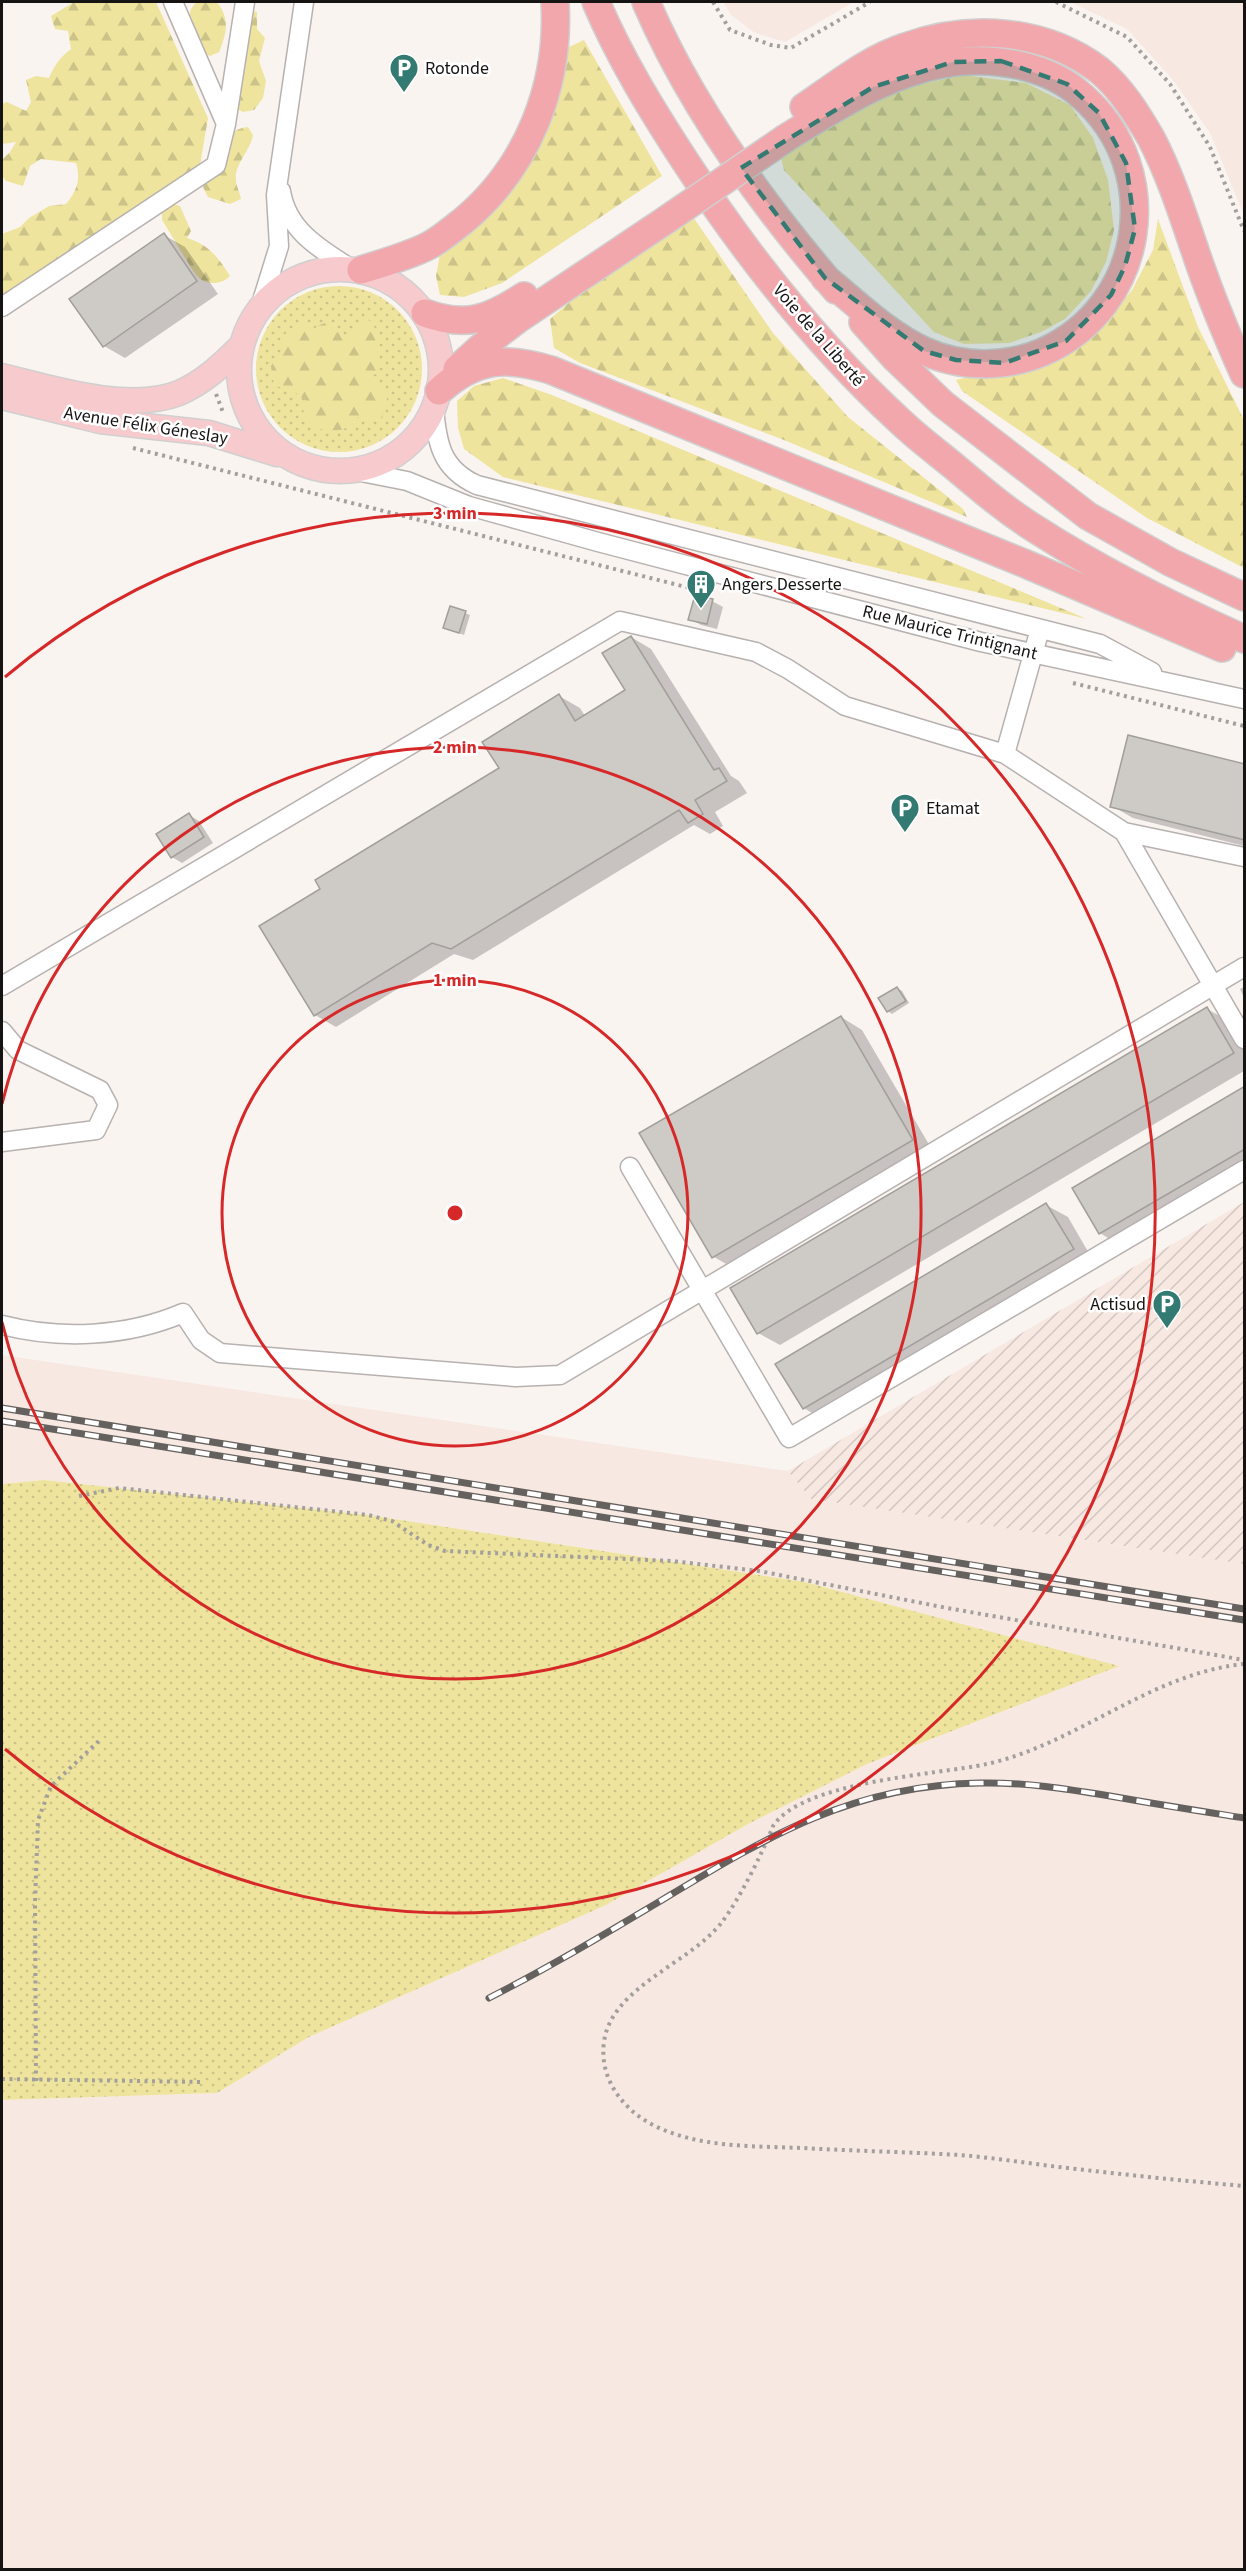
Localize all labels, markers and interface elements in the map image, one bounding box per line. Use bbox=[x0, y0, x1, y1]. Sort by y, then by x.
parking icon: Rotonde bbox=[388, 52, 420, 94]
place label: Rotonde bbox=[425, 56, 489, 81]
street label: Voie de la Liberté bbox=[767, 279, 870, 392]
street label: Avenue Félix Géneslay bbox=[62, 400, 230, 451]
text: 3 min bbox=[433, 501, 477, 526]
building icon: Angers Desserte bbox=[685, 568, 717, 610]
place label: Angers Desserte bbox=[722, 572, 842, 597]
street label: Rue Maurice Trintignant bbox=[860, 599, 1040, 666]
text: 2 min bbox=[433, 735, 477, 760]
parking icon: Etamat bbox=[889, 792, 921, 834]
place label: Etamat bbox=[926, 796, 980, 821]
text: 1 min bbox=[433, 968, 477, 993]
centre of rings bbox=[445, 1203, 465, 1223]
parking icon: Actisud bbox=[1151, 1288, 1183, 1330]
place label: Actisud bbox=[1090, 1292, 1146, 1317]

